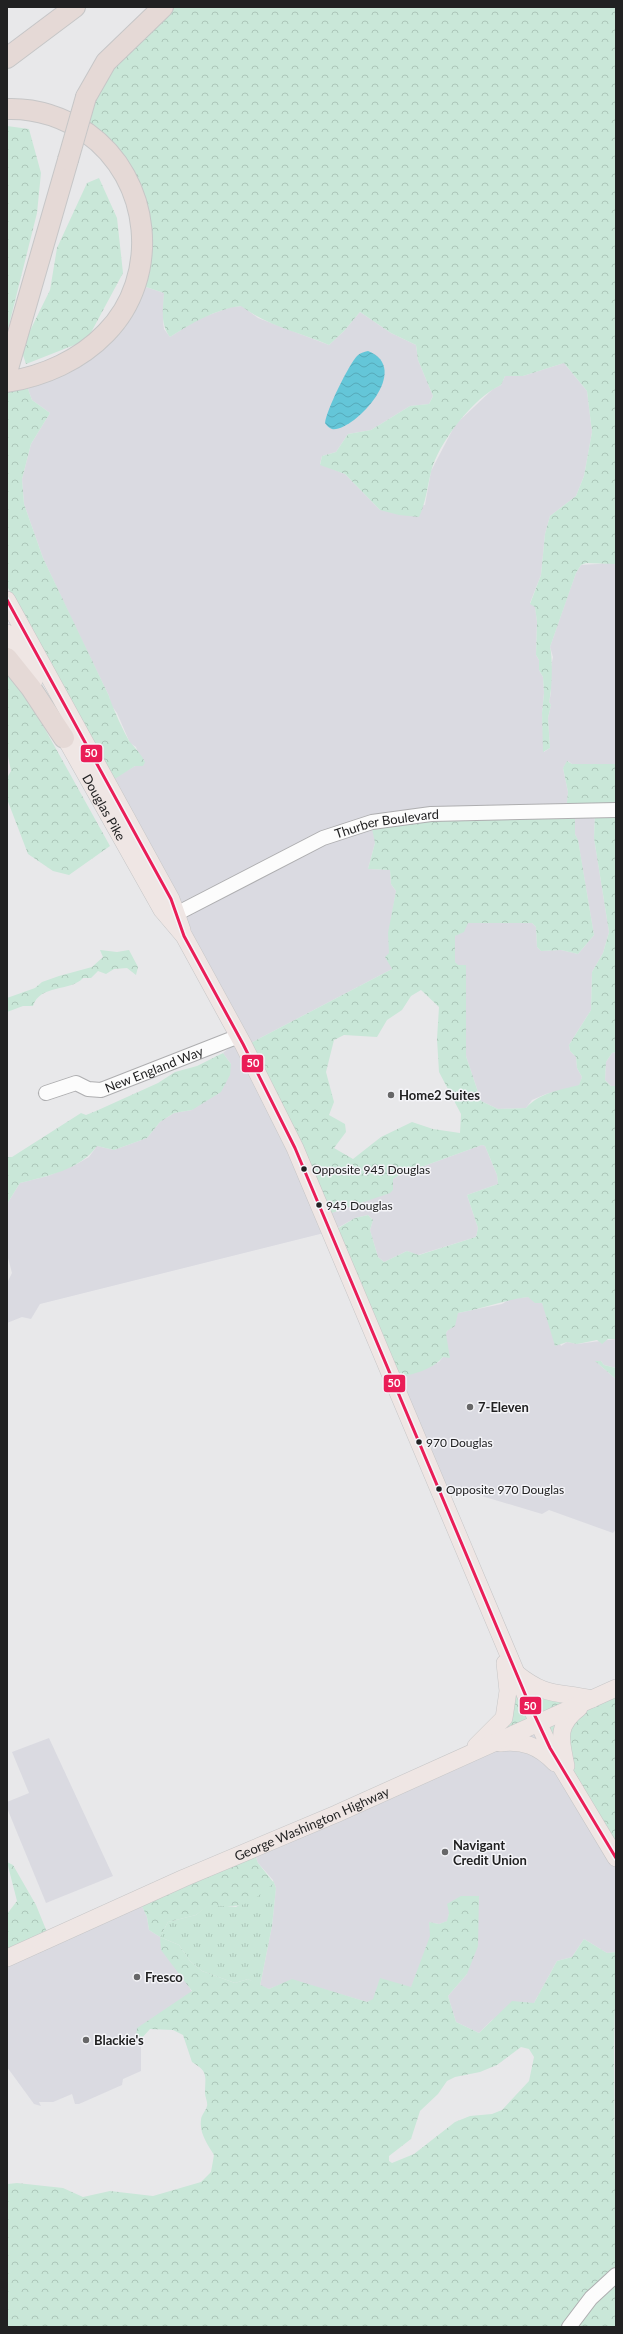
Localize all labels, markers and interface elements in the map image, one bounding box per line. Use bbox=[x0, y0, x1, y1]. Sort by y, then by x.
line badge: 50 bbox=[80, 744, 103, 763]
text: 50 bbox=[85, 746, 98, 759]
street label: Douglas Pike bbox=[79, 771, 129, 843]
street label: Thurber Boulevard bbox=[332, 806, 439, 842]
street label: New England Way bbox=[103, 1043, 206, 1096]
line badge: 50 bbox=[241, 1054, 264, 1073]
text: 50 bbox=[247, 1056, 260, 1069]
place label: Home2 Suites bbox=[399, 1087, 480, 1103]
marker: Home2 Suites bbox=[386, 1090, 396, 1100]
place label: Opposite 945 Douglas bbox=[312, 1162, 430, 1177]
marker: Opposite 945 Douglas bbox=[299, 1164, 309, 1174]
place label: 945 Douglas bbox=[326, 1198, 393, 1213]
marker: 945 Douglas bbox=[314, 1200, 324, 1210]
line badge: 50 bbox=[383, 1374, 406, 1393]
text: 50 bbox=[388, 1376, 401, 1389]
place label: 7-Eleven bbox=[478, 1399, 529, 1415]
marker: 7-Eleven bbox=[465, 1402, 475, 1412]
place label: 970 Douglas bbox=[426, 1435, 493, 1450]
marker: 970 Douglas bbox=[414, 1437, 424, 1447]
place label: Opposite 970 Douglas bbox=[446, 1482, 564, 1497]
marker: Opposite 970 Douglas bbox=[434, 1484, 444, 1494]
line badge: 50 bbox=[519, 1696, 542, 1715]
text: 50 bbox=[524, 1699, 537, 1712]
street label: George Washington Highway bbox=[232, 1783, 392, 1864]
place label: Navigant Credit Union bbox=[453, 1837, 527, 1868]
marker: Navigant Credit Union bbox=[440, 1847, 450, 1857]
place label: Fresco bbox=[145, 1969, 183, 1985]
marker: Fresco bbox=[132, 1972, 142, 1982]
place label: Blackie's bbox=[94, 2032, 144, 2048]
marker: Blackie's bbox=[81, 2035, 91, 2045]

